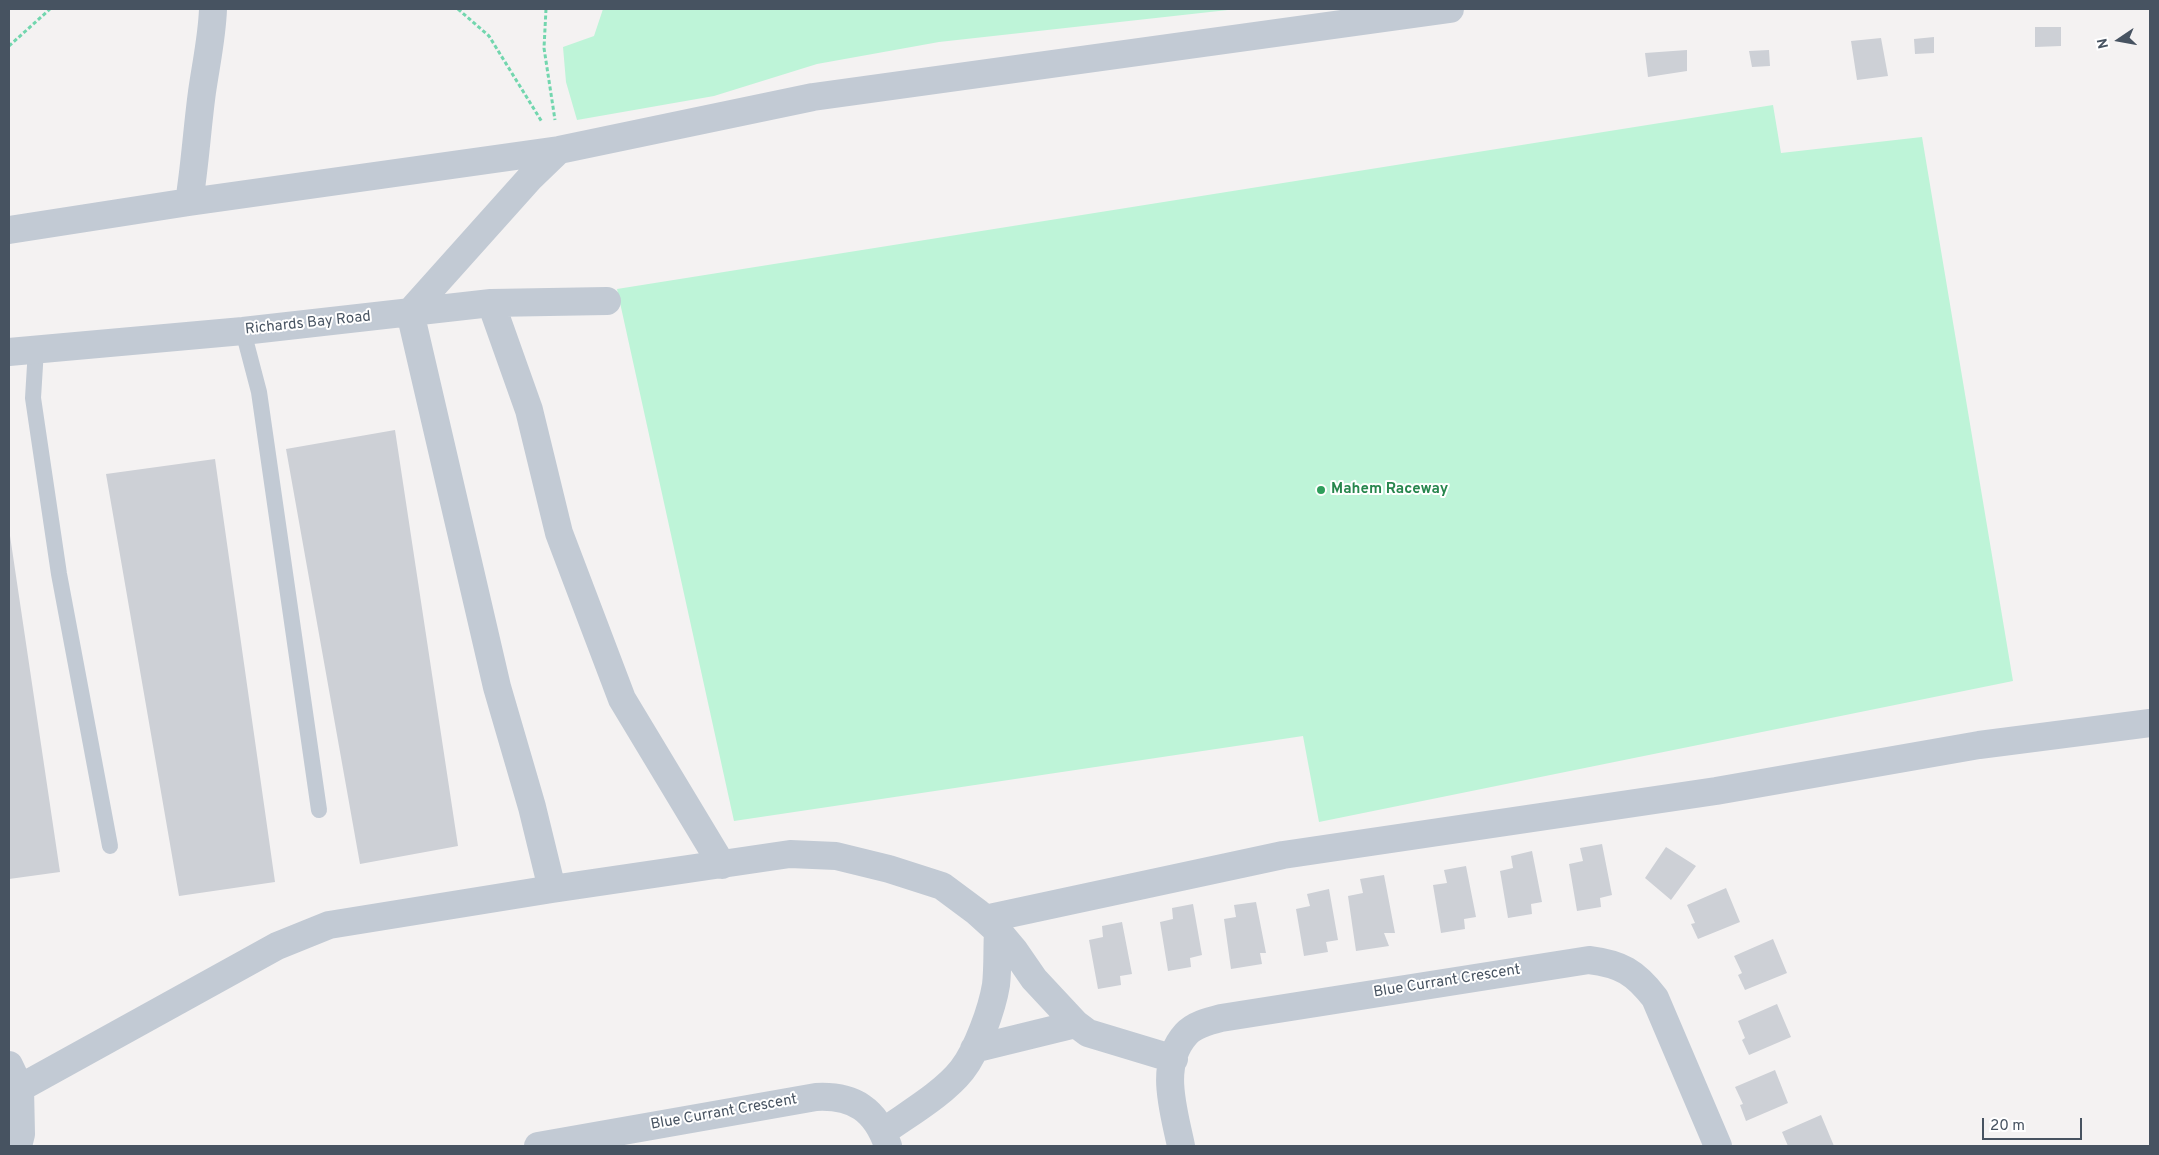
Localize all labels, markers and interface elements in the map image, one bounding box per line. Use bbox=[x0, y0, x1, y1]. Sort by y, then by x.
north arrow bbox=[2094, 15, 2144, 65]
text: N bbox=[2094, 37, 2113, 50]
street label: Richards Bay Road bbox=[244, 308, 372, 340]
place label: Mahem Raceway bbox=[1331, 481, 1448, 499]
marker: Mahem Raceway bbox=[1315, 484, 1327, 496]
street label: Blue Currant Crescent bbox=[1372, 961, 1522, 1003]
street label: Blue Currant Crescent bbox=[649, 1091, 799, 1135]
scale bar bbox=[1984, 1108, 2084, 1140]
text: 20 m bbox=[1990, 1117, 2025, 1136]

